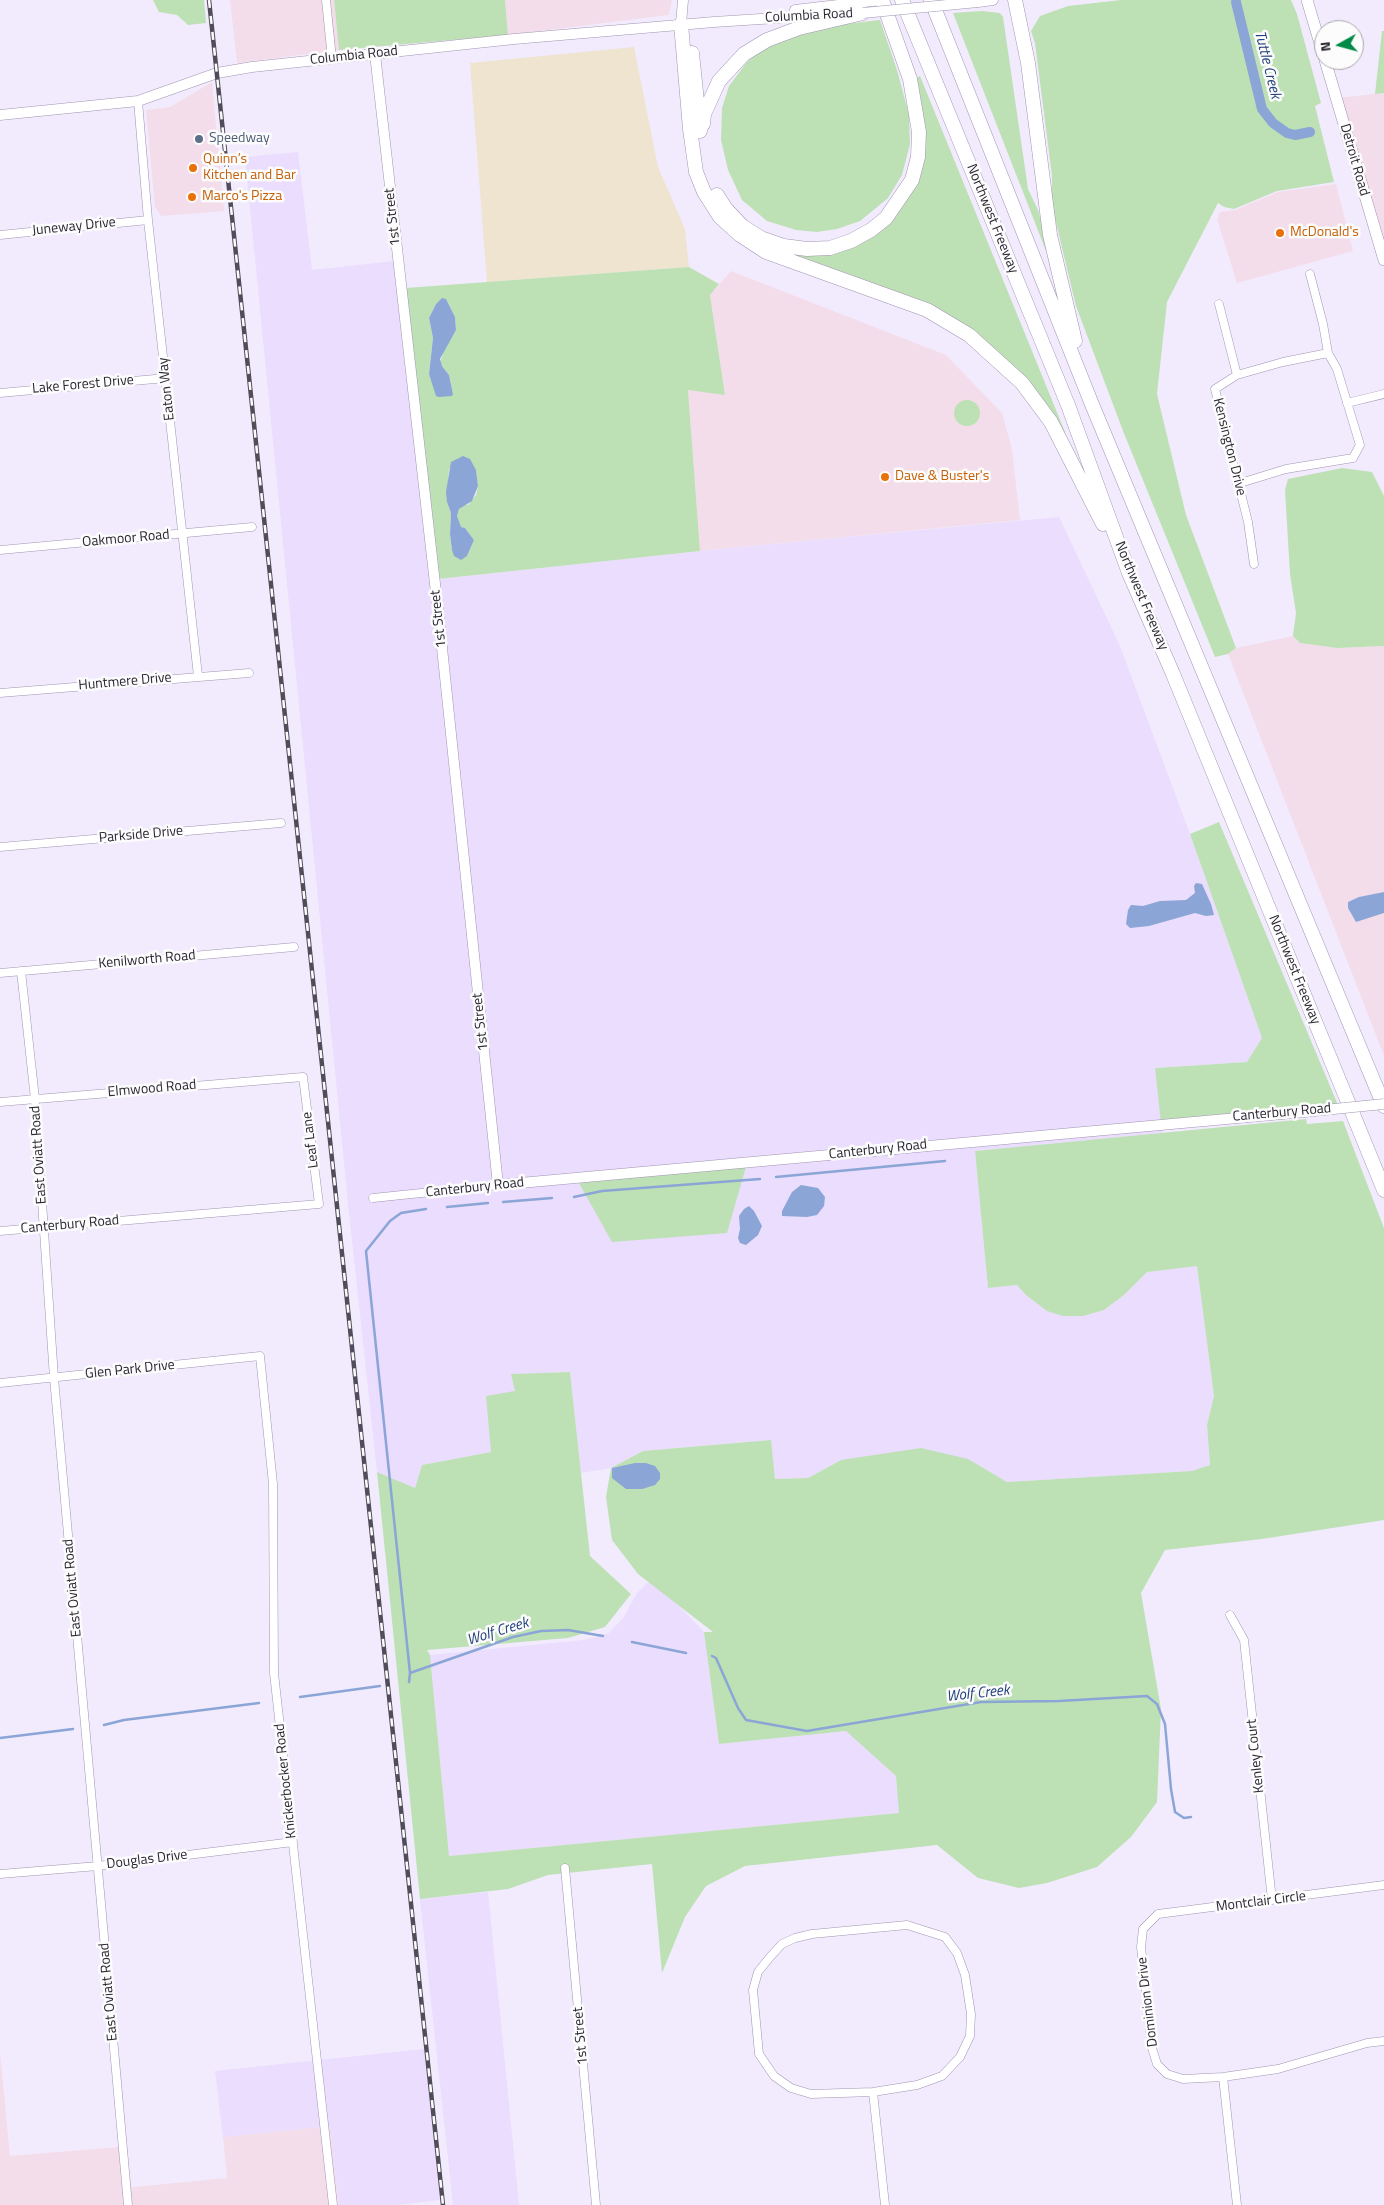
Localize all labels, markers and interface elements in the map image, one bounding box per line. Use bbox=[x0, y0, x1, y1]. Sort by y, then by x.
street label: Columbia Road bbox=[765, 5, 853, 27]
north arrow bbox=[1314, 20, 1364, 70]
water label: Tuttle Creek bbox=[1250, 29, 1284, 101]
text: N bbox=[1314, 41, 1336, 53]
street label: Columbia Road bbox=[309, 43, 399, 69]
street label: Detroit Road bbox=[1336, 122, 1372, 198]
place label: Speedway bbox=[209, 131, 270, 147]
marker: Speedway bbox=[193, 133, 205, 145]
place label: Quinn’s Kitchen and Bar bbox=[203, 152, 296, 184]
marker: Quinn’s Kitchen and Bar bbox=[187, 162, 199, 174]
street label: Northwest Freeway bbox=[962, 162, 1022, 276]
street label: 1st Street bbox=[382, 187, 404, 247]
place label: Marco's Pizza bbox=[202, 189, 282, 205]
marker: Marco's Pizza bbox=[186, 191, 198, 203]
street label: Juneway Drive bbox=[31, 214, 117, 240]
place label: McDonald's bbox=[1290, 225, 1359, 241]
marker: McDonald's bbox=[1274, 227, 1286, 239]
street label: Eaton Way bbox=[155, 357, 179, 421]
street label: Lake Forest Drive bbox=[32, 372, 134, 398]
street label: Kensington Drive bbox=[1209, 396, 1249, 498]
place label: Dave & Buster's bbox=[895, 469, 989, 485]
marker: Dave & Buster's bbox=[879, 471, 891, 483]
street label: Oakmoor Road bbox=[82, 527, 170, 551]
street label: Northwest Freeway bbox=[1111, 539, 1171, 653]
street label: 1st Street bbox=[428, 589, 450, 649]
street label: Huntmere Drive bbox=[78, 670, 172, 694]
street label: Parkside Drive bbox=[98, 823, 184, 847]
street label: Northwest Freeway bbox=[1264, 913, 1324, 1027]
street label: Kenilworth Road bbox=[98, 947, 196, 973]
street label: 1st Street bbox=[470, 992, 492, 1052]
street label: Elmwood Road bbox=[107, 1077, 197, 1101]
street label: Canterbury Road bbox=[1232, 1100, 1332, 1126]
street label: East Oviatt Road bbox=[27, 1105, 51, 1205]
street label: Leaf Lane bbox=[299, 1111, 323, 1169]
street label: Canterbury Road bbox=[828, 1136, 928, 1164]
street label: Canterbury Road bbox=[425, 1174, 525, 1202]
street label: Canterbury Road bbox=[20, 1212, 120, 1238]
street label: Glen Park Drive bbox=[84, 1357, 176, 1383]
street label: East Oviatt Road bbox=[60, 1538, 86, 1638]
water label: Wolf Creek bbox=[465, 1614, 531, 1650]
water label: Wolf Creek bbox=[946, 1682, 1010, 1706]
street label: Kenley Court bbox=[1244, 1718, 1268, 1794]
street label: Knickerbocker Road bbox=[272, 1723, 300, 1839]
street label: Douglas Drive bbox=[106, 1847, 188, 1873]
street label: Montclair Circle bbox=[1215, 1888, 1307, 1916]
street label: East Oviatt Road bbox=[96, 1942, 122, 2042]
street label: Dominion Drive bbox=[1134, 1956, 1162, 2048]
street label: 1st Street bbox=[570, 2006, 592, 2066]

